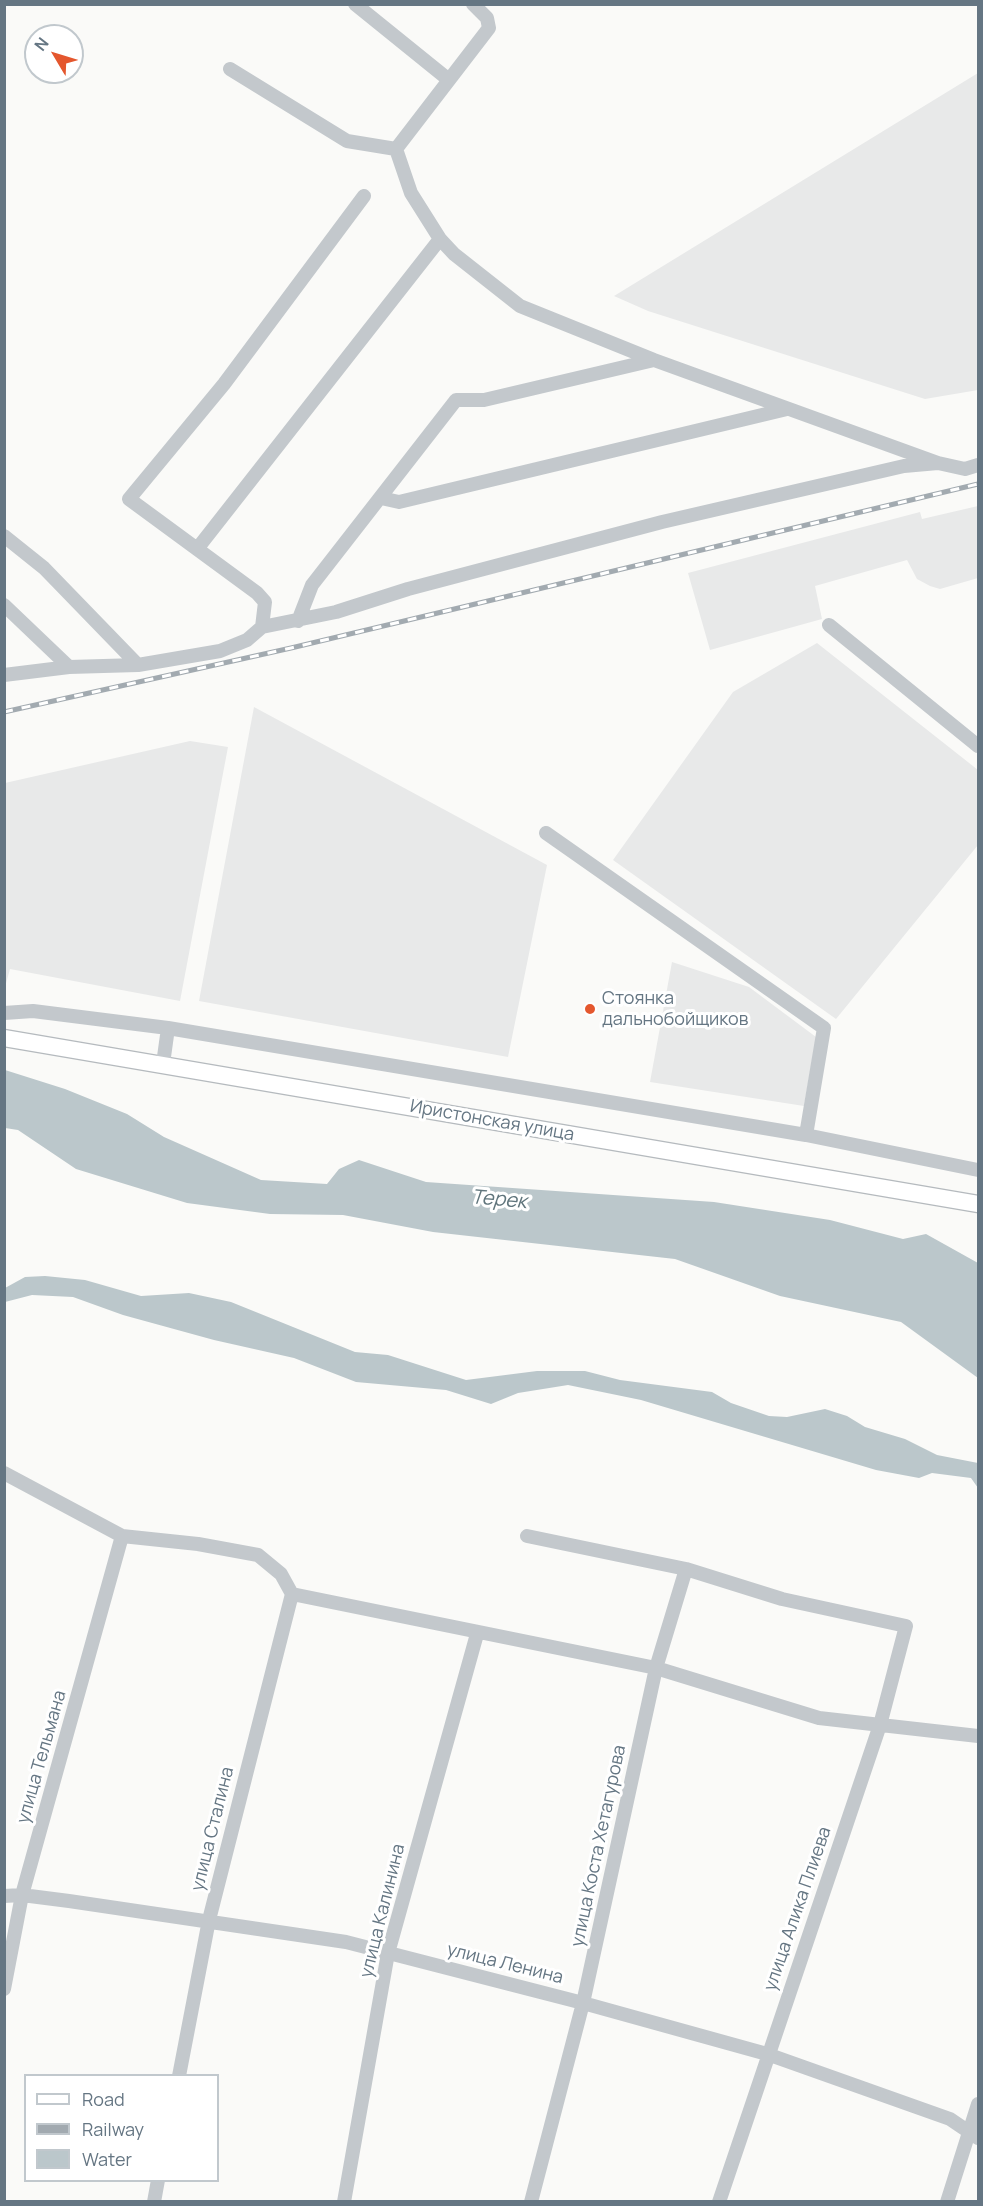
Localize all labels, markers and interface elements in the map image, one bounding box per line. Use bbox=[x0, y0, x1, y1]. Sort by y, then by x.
north arrow bbox=[24, 24, 84, 84]
text: N bbox=[29, 33, 54, 55]
place label: Стоянка дальнобойщиков bbox=[602, 988, 748, 1030]
marker: Стоянка дальнобойщиков bbox=[583, 1002, 597, 1016]
street label: Иристонская улица bbox=[408, 1096, 576, 1146]
water label: Терек bbox=[470, 1186, 528, 1214]
street label: улица Тельмана bbox=[13, 1688, 71, 1826]
street label: улица Коста Хетагурова bbox=[567, 1743, 631, 1949]
street label: улица Сталина bbox=[187, 1765, 239, 1893]
street label: улица Алика Плиева bbox=[760, 1824, 836, 1994]
street label: улица Калинина bbox=[356, 1842, 410, 1980]
street label: улица Ленина bbox=[445, 1939, 565, 1989]
legend bbox=[24, 2074, 219, 2182]
text: Road bbox=[82, 2087, 125, 2111]
text: Railway bbox=[82, 2117, 144, 2141]
text: Water bbox=[82, 2147, 132, 2171]

